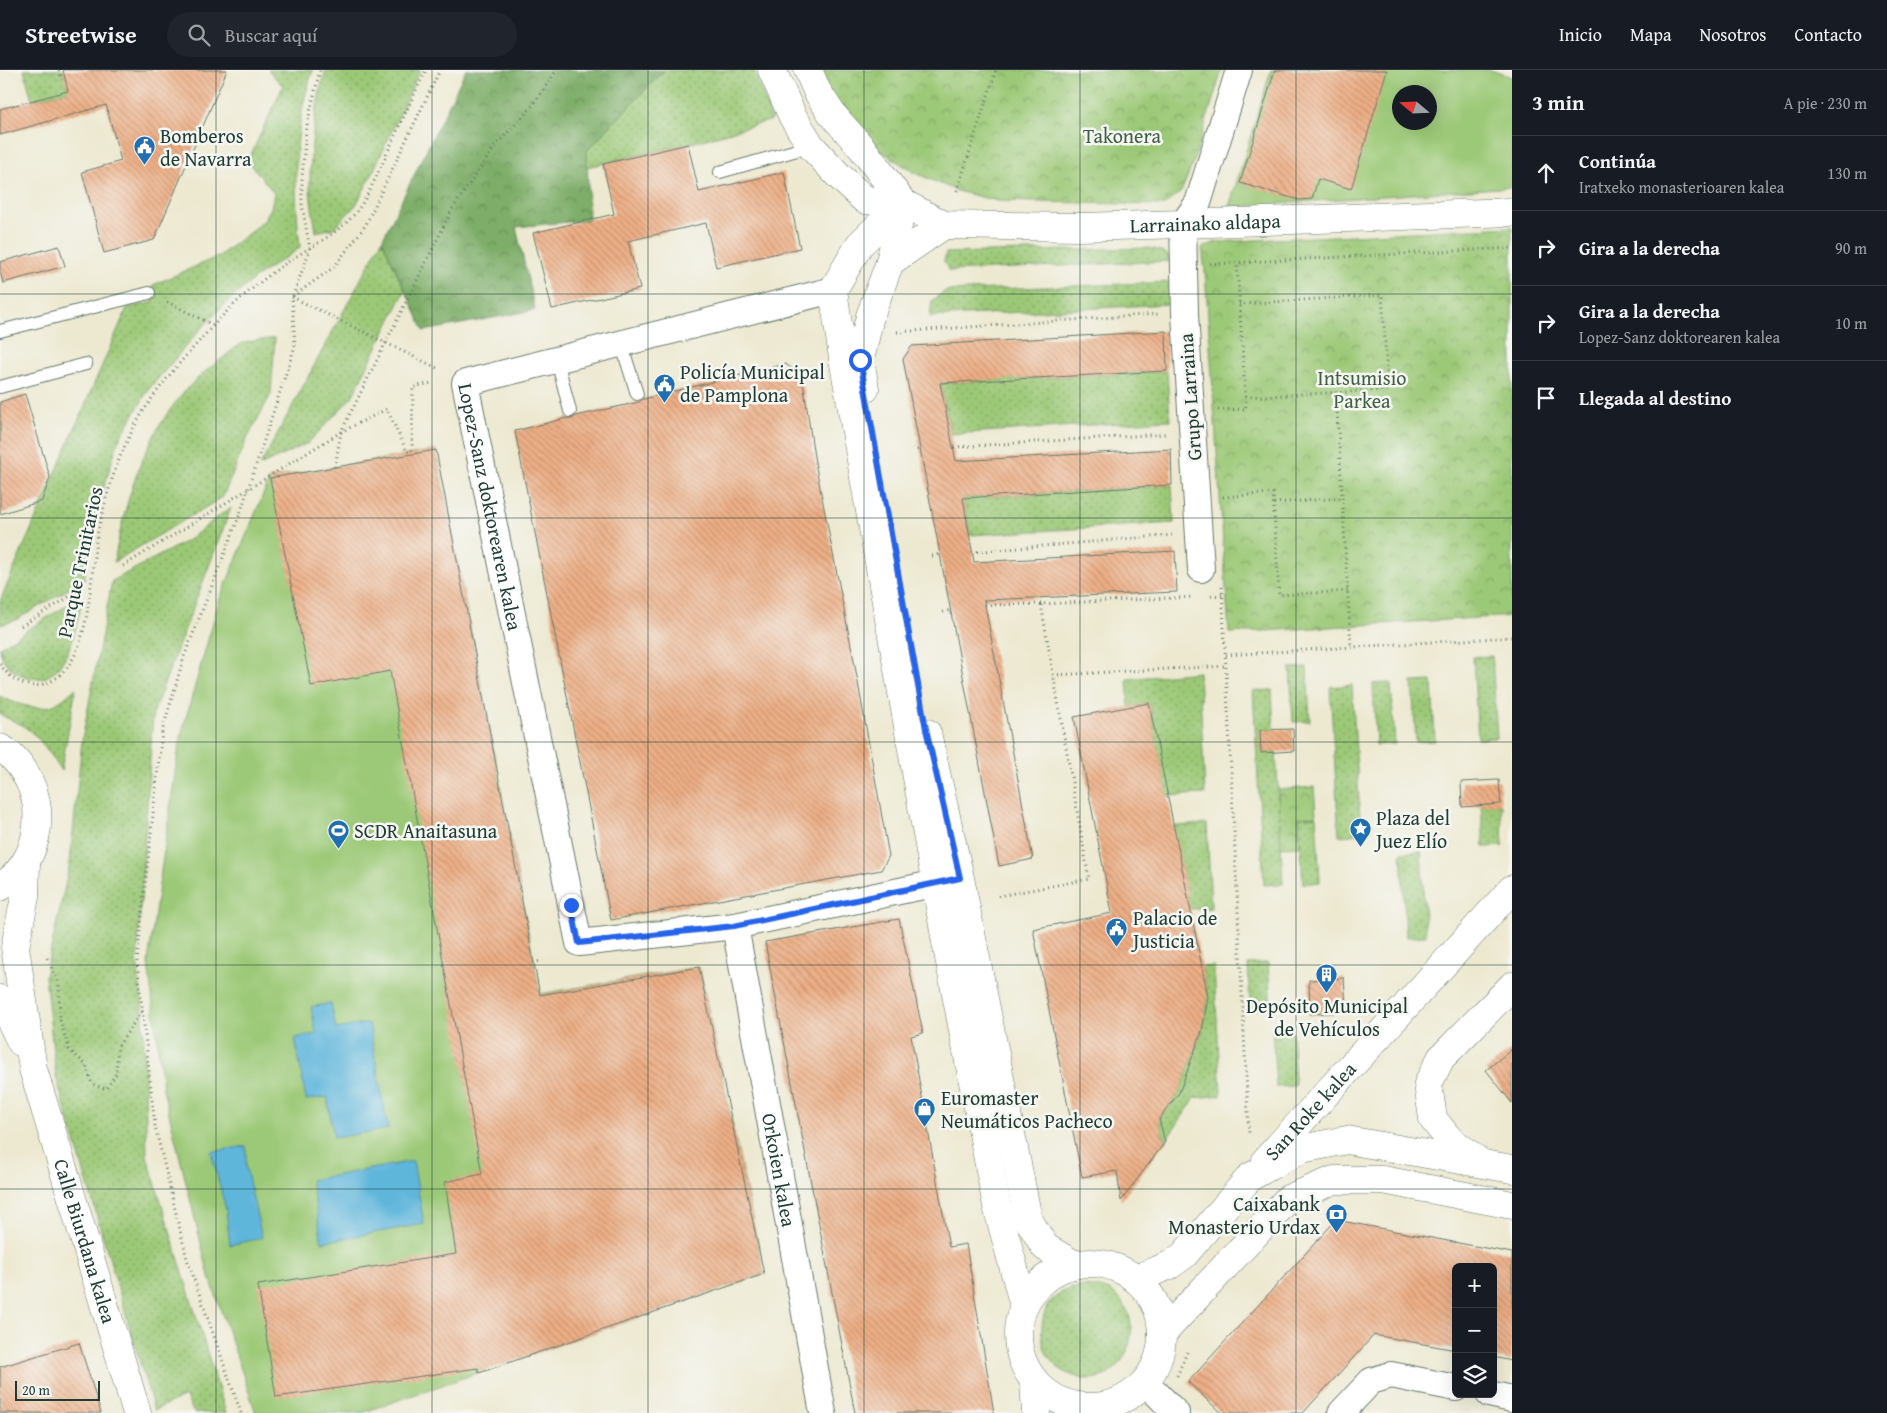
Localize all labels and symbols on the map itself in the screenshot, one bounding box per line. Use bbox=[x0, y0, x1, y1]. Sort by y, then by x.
north arrow bbox=[1392, 85, 1437, 130]
place label: Bomberos de Navarra bbox=[160, 121, 252, 173]
park label: Takonera bbox=[1083, 121, 1162, 150]
public building icon: Bomberos de Navarra bbox=[132, 135, 156, 166]
street label: Larrainako aldapa bbox=[1129, 205, 1282, 240]
street label: Grupo Larraina bbox=[1171, 332, 1208, 462]
route start bbox=[849, 349, 872, 372]
place label: Policía Municipal de Pamplona bbox=[680, 357, 825, 409]
park label: Intsumisio Parkea bbox=[1318, 363, 1406, 415]
public building icon: Policía Municipal de Pamplona bbox=[652, 372, 676, 403]
street label: Lopez-Sanz doktorearen kalea bbox=[451, 381, 530, 633]
street label: Parque Trinitarios bbox=[49, 484, 110, 640]
place label: Plaza del Juez Elío bbox=[1373, 803, 1450, 855]
place label: SCDR Anaitasuna bbox=[354, 816, 498, 845]
place icon: Plaza del Juez Elío bbox=[1348, 817, 1372, 848]
sports icon: SCDR Anaitasuna bbox=[326, 819, 350, 850]
route end bbox=[560, 894, 583, 917]
place label: Palacio de Justicia bbox=[1130, 903, 1217, 955]
public building icon: Palacio de Justicia bbox=[1105, 917, 1129, 948]
building icon: Depósito Municipal de Vehículos bbox=[1315, 962, 1339, 993]
place label: Depósito Municipal de Vehículos bbox=[1246, 991, 1408, 1043]
street label: San Roke kalea bbox=[1258, 1055, 1363, 1167]
place label: Euromaster Neumáticos Pacheco bbox=[941, 1083, 1113, 1135]
shop icon: Euromaster Neumáticos Pacheco bbox=[913, 1097, 937, 1128]
street label: Orkoien kalea bbox=[755, 1111, 804, 1230]
street label: Calle Biurdana kalea bbox=[47, 1155, 124, 1327]
place label: Caixabank Monasterio Urdax bbox=[1168, 1189, 1321, 1241]
bank icon: Caixabank Monasterio Urdax bbox=[1324, 1203, 1348, 1234]
scale bar bbox=[15, 1378, 100, 1401]

